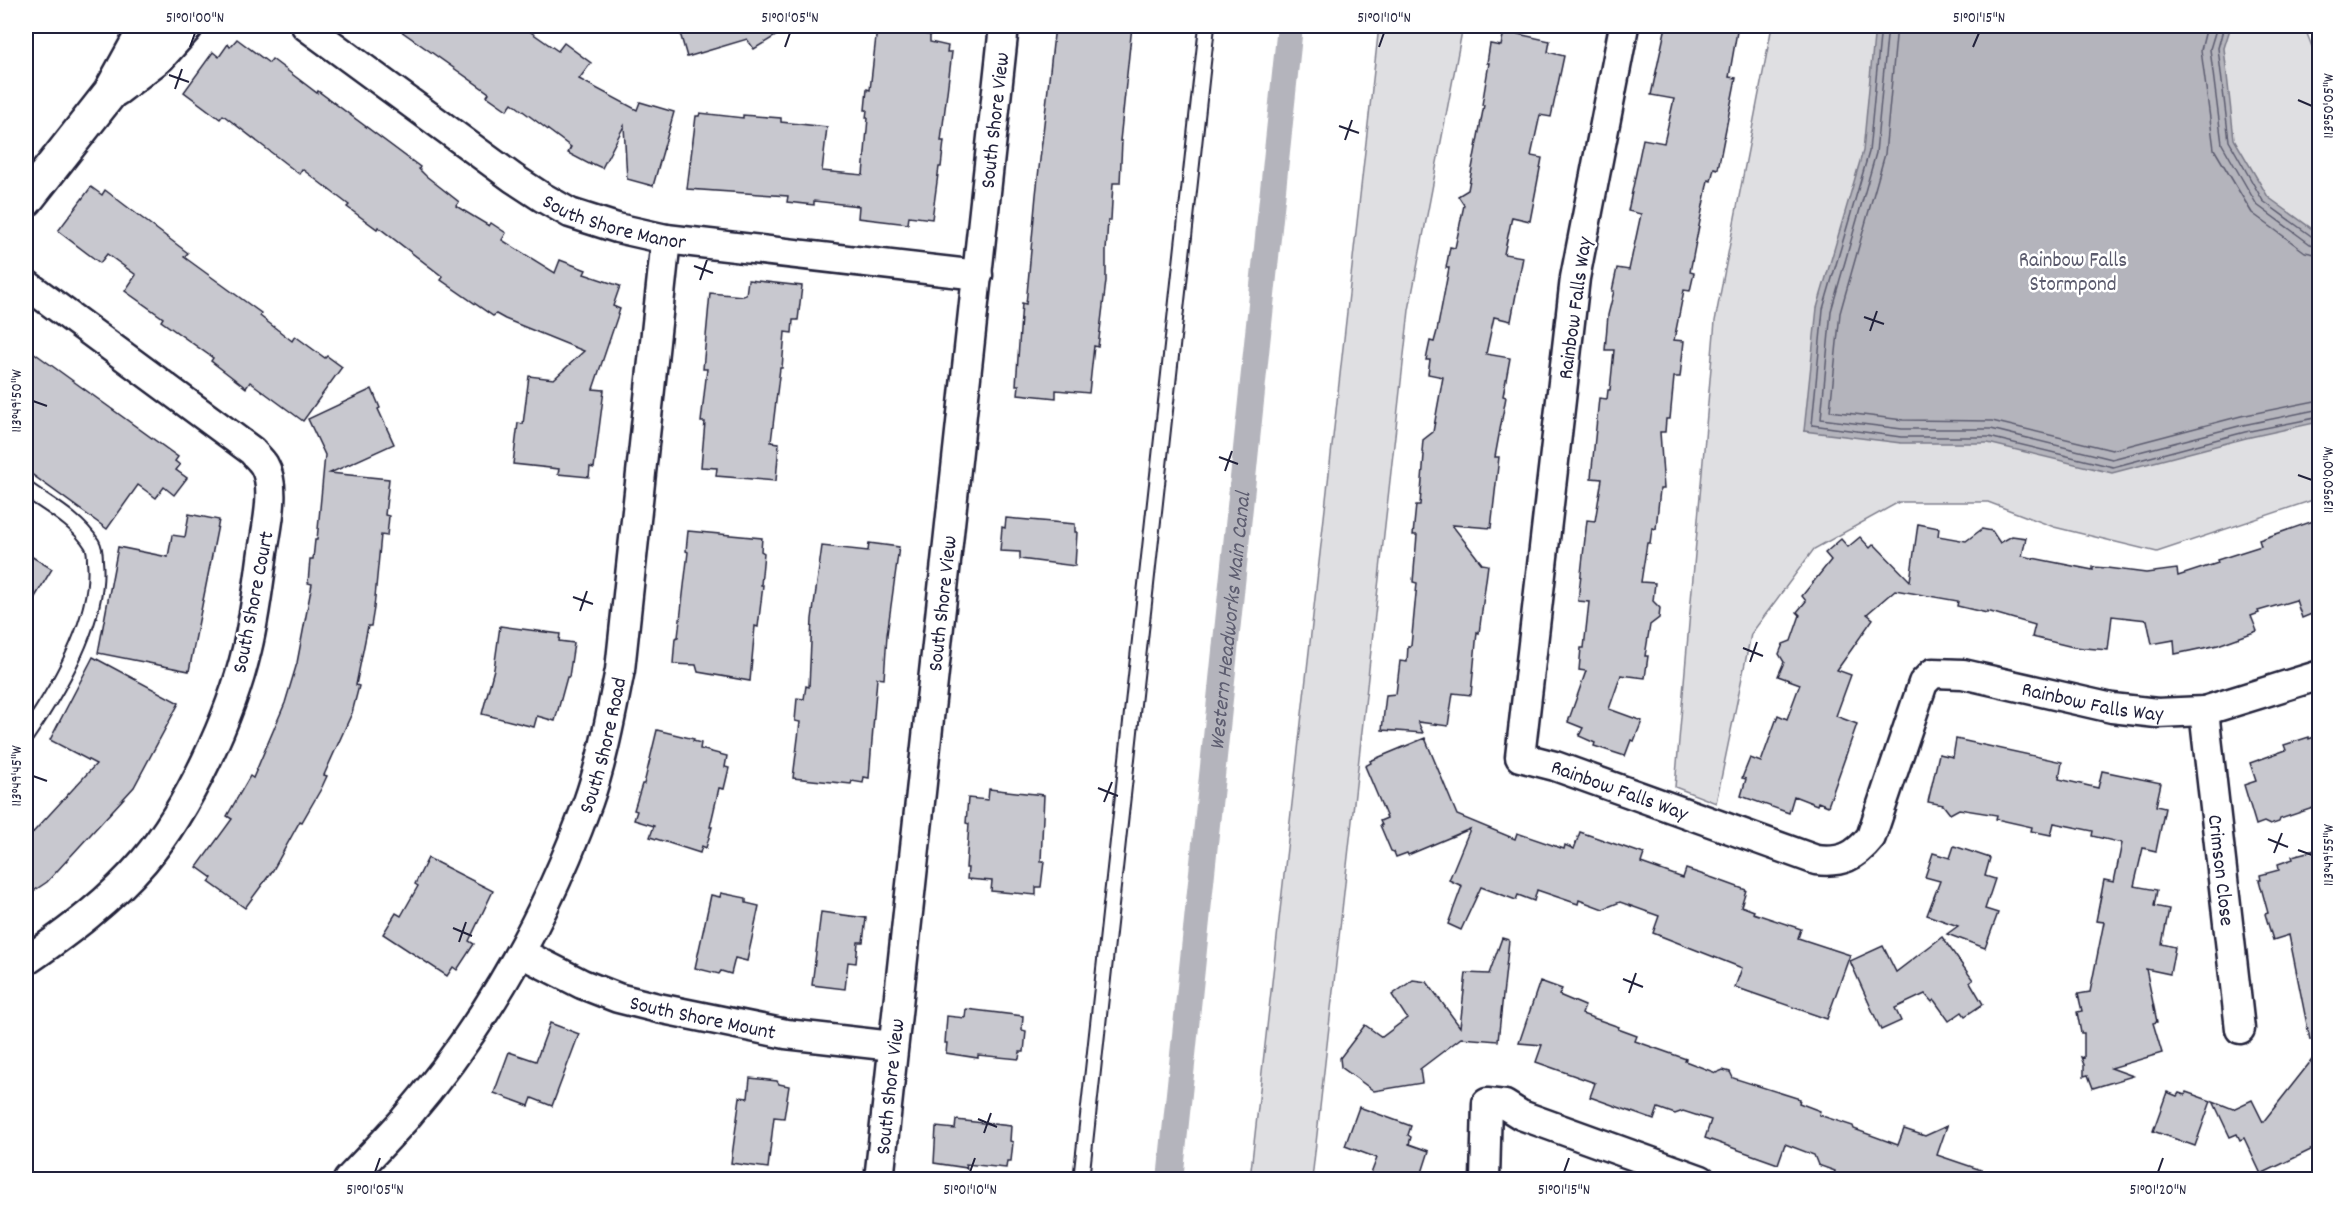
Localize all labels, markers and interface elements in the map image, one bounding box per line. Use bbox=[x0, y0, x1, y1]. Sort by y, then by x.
text: 51°01'00"N bbox=[166, 8, 224, 30]
text: 51°01'05"N bbox=[761, 8, 819, 30]
text: 51°01'10"N bbox=[1357, 8, 1411, 30]
text: 51°01'15"N bbox=[1953, 8, 2005, 30]
street label: South Shore View bbox=[975, 51, 1019, 190]
text: 113°50'05"W bbox=[2319, 73, 2341, 139]
street label: South Shore Manor bbox=[536, 188, 688, 259]
street label: Rainbow Falls Way bbox=[1552, 235, 1602, 382]
park label: Rainbow Falls Stormpond bbox=[2019, 247, 2127, 301]
text: 113°49'50"W bbox=[7, 369, 29, 433]
text: 113°50'00"W bbox=[2319, 446, 2341, 513]
water label: Western Headworks Main Canal bbox=[1203, 489, 1261, 752]
street label: South Shore Court bbox=[226, 529, 283, 676]
street label: South Shore View bbox=[922, 534, 967, 673]
street label: South Shore Road bbox=[573, 675, 636, 819]
street label: Rainbow Falls Way bbox=[2018, 676, 2165, 731]
text: 113°49'45"W bbox=[7, 745, 29, 807]
street label: Rainbow Falls Way bbox=[1546, 754, 1692, 831]
street label: Crimson Close bbox=[2198, 813, 2240, 928]
text: 113°49'55"W bbox=[2319, 824, 2341, 886]
street label: South Shore Mount bbox=[626, 989, 778, 1050]
street label: South Shore View bbox=[870, 1017, 914, 1156]
text: 51°01'05"N bbox=[346, 1180, 404, 1202]
text: 51°01'10"N bbox=[943, 1180, 997, 1202]
text: 51°01'15"N bbox=[1538, 1180, 1590, 1202]
text: 51°01'20"N bbox=[2130, 1180, 2186, 1202]

